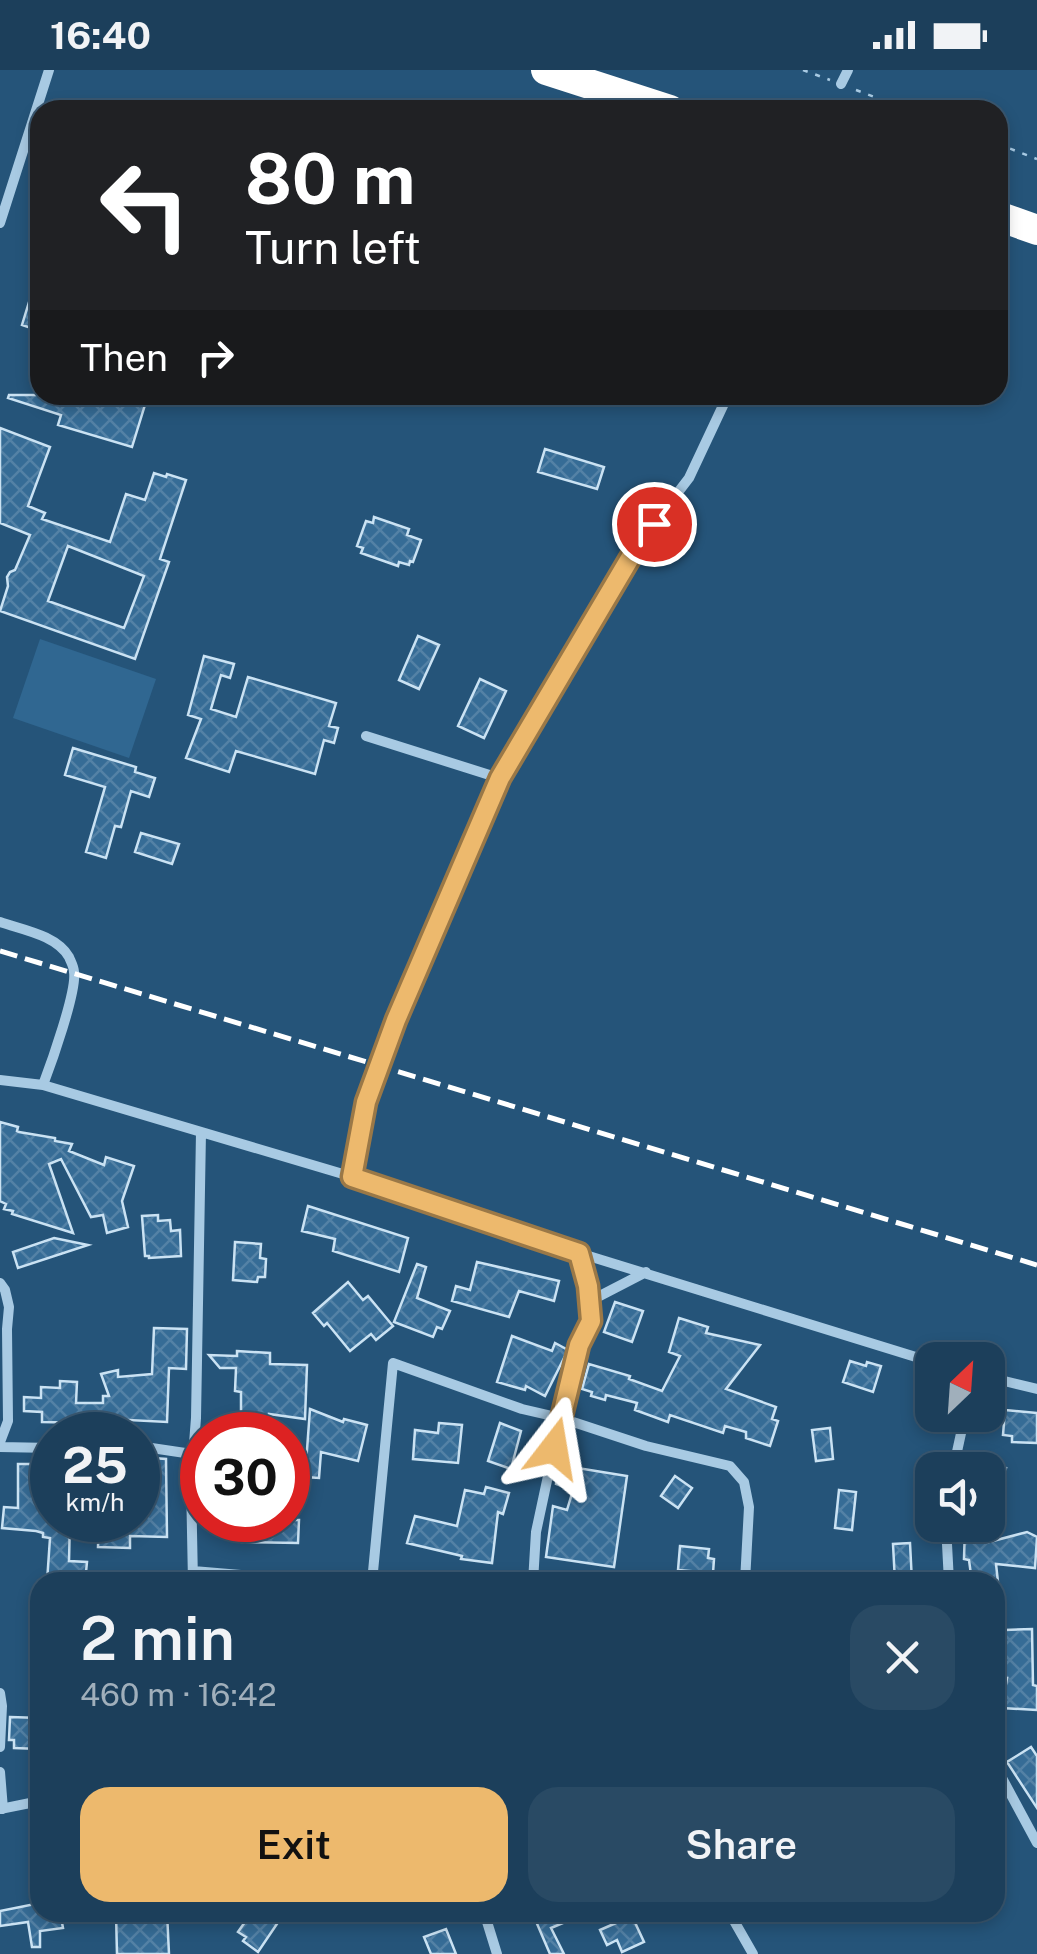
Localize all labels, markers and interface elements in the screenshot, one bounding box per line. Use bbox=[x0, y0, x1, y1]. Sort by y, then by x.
text: 16:40 bbox=[50, 13, 151, 58]
text: 80 m bbox=[245, 137, 415, 220]
icon: left bbox=[80, 140, 210, 270]
text: Turn left bbox=[245, 221, 421, 274]
icon: right bbox=[188, 330, 243, 385]
text: Then bbox=[80, 335, 168, 380]
pin bbox=[612, 482, 697, 567]
icon: arrive bbox=[627, 497, 682, 552]
north arrow bbox=[915, 1342, 1005, 1432]
map controls bbox=[915, 1342, 1005, 1542]
position arrow bbox=[502, 1396, 606, 1500]
speed limit sign: 30 bbox=[180, 1412, 310, 1542]
text: 25 bbox=[62, 1435, 128, 1494]
button: sound bbox=[915, 1452, 1005, 1542]
text: km/h bbox=[66, 1487, 124, 1517]
text: 2 min bbox=[80, 1603, 235, 1674]
button: close bbox=[850, 1605, 955, 1710]
text: 460 m · 16:42 bbox=[80, 1676, 277, 1713]
button: Exit bbox=[80, 1787, 508, 1902]
button: Share bbox=[528, 1787, 955, 1902]

